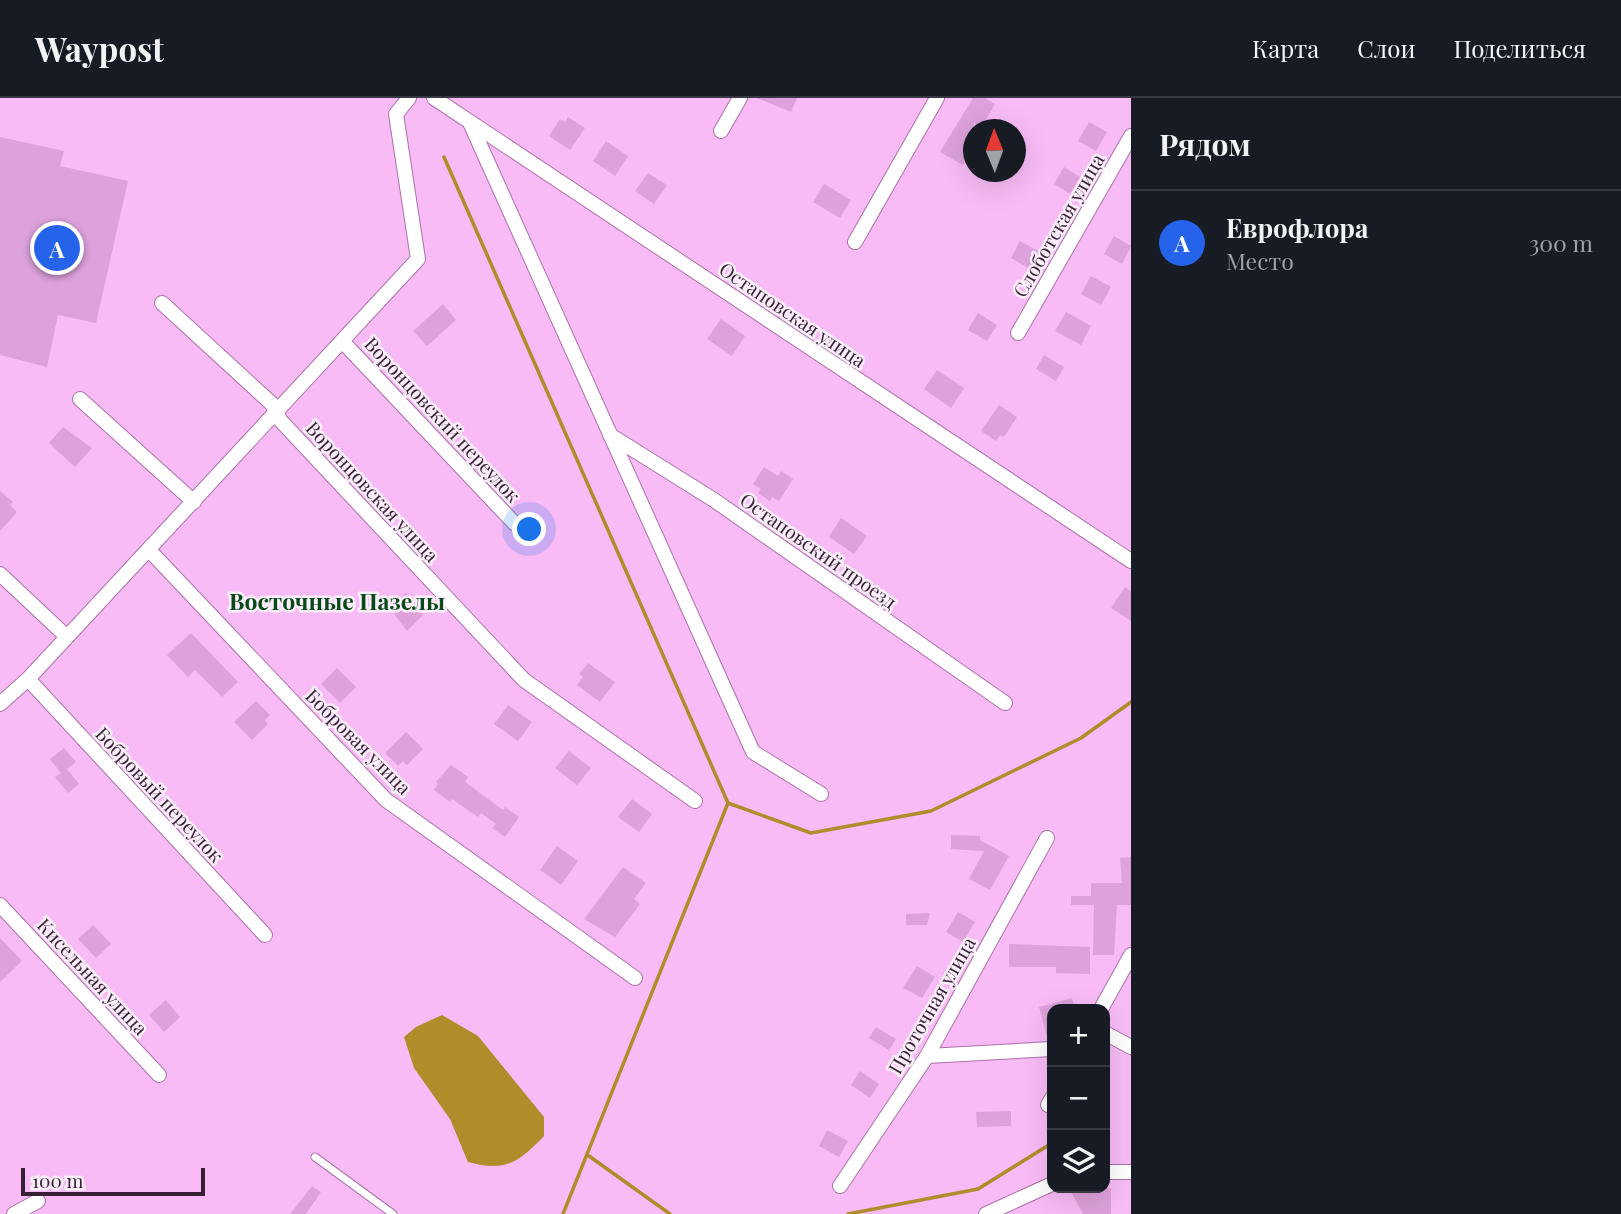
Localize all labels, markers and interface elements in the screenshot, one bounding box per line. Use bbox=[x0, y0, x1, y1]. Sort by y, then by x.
text: Waypost bbox=[35, 26, 164, 70]
text: Карта bbox=[1252, 32, 1319, 64]
text: Слои bbox=[1357, 32, 1416, 64]
text: Поделиться bbox=[1454, 32, 1586, 64]
north arrow bbox=[963, 119, 1026, 182]
text: Рядом bbox=[1159, 124, 1251, 164]
street label: Слоботская улица bbox=[1006, 148, 1110, 301]
text: Еврофлора bbox=[1226, 210, 1368, 245]
pin: A bbox=[34, 222, 80, 274]
text: A bbox=[1174, 227, 1190, 258]
text: 300 m bbox=[1529, 227, 1593, 258]
text: Место bbox=[1226, 245, 1294, 276]
street label: Остаповская улица bbox=[715, 255, 872, 373]
street label: Воронцовский переулок bbox=[359, 331, 527, 508]
street label: Воронцовская улица bbox=[301, 415, 445, 567]
street label: Остаповский проезд bbox=[735, 486, 903, 614]
your location bbox=[512, 512, 546, 546]
district label: Восточные Пазелы bbox=[229, 585, 445, 616]
street label: Бобровая улица bbox=[300, 682, 418, 800]
street label: Бобровый переулок bbox=[90, 721, 230, 867]
street label: Кисельная улица bbox=[32, 912, 154, 1040]
street label: Проточная улица bbox=[881, 931, 981, 1078]
map controls bbox=[1047, 1004, 1110, 1193]
button: + bbox=[1047, 1004, 1110, 1067]
button: − bbox=[1047, 1067, 1110, 1130]
button: layers bbox=[1047, 1130, 1110, 1193]
scale bar bbox=[21, 1165, 205, 1197]
text: 100 m bbox=[32, 1167, 83, 1193]

